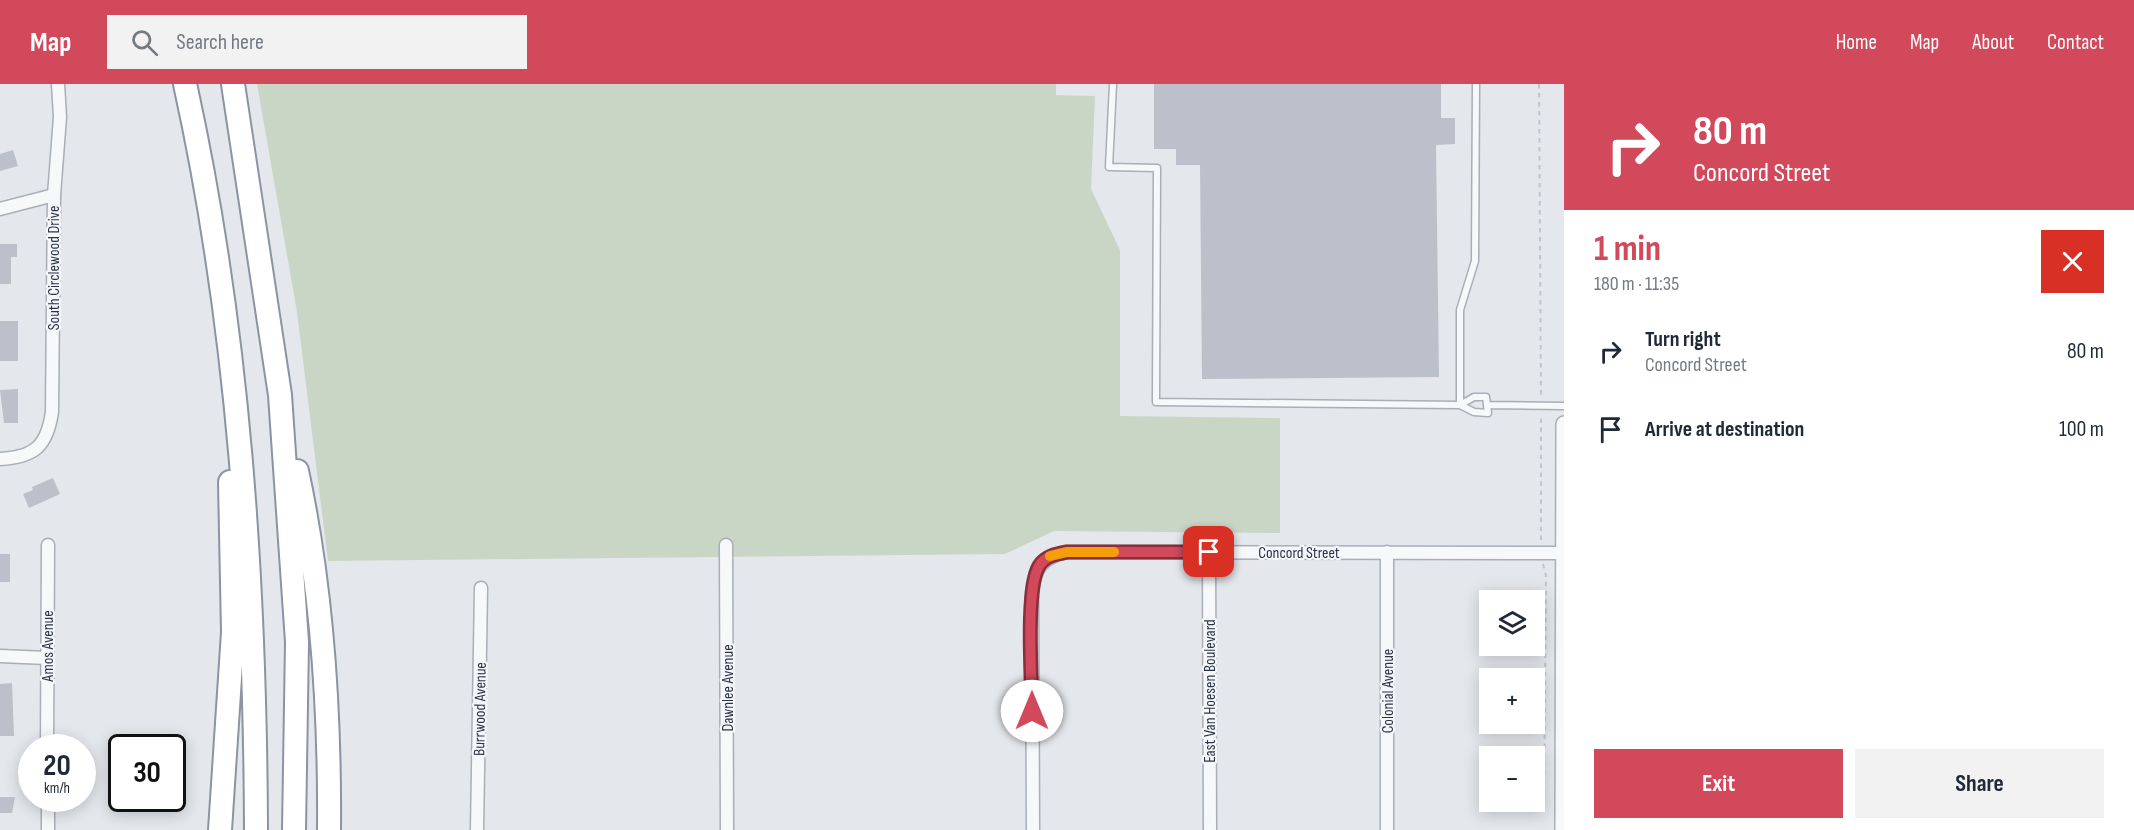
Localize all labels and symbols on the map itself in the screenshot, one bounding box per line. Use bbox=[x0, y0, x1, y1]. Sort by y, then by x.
street label: South Circlewood Drive bbox=[45, 206, 64, 330]
pin bbox=[1183, 526, 1234, 577]
street label: Concord Street bbox=[1258, 544, 1340, 563]
street label: Amos Avenue bbox=[39, 610, 58, 683]
street label: East Van Hoesen Boulevard bbox=[1201, 619, 1220, 763]
street label: Dawnlee Avenue bbox=[719, 644, 738, 732]
street label: Colonial Avenue bbox=[1379, 649, 1398, 733]
street label: Burrwood Avenue bbox=[470, 662, 491, 756]
position arrow bbox=[1000, 679, 1064, 743]
speed limit sign: 30 bbox=[108, 734, 186, 812]

